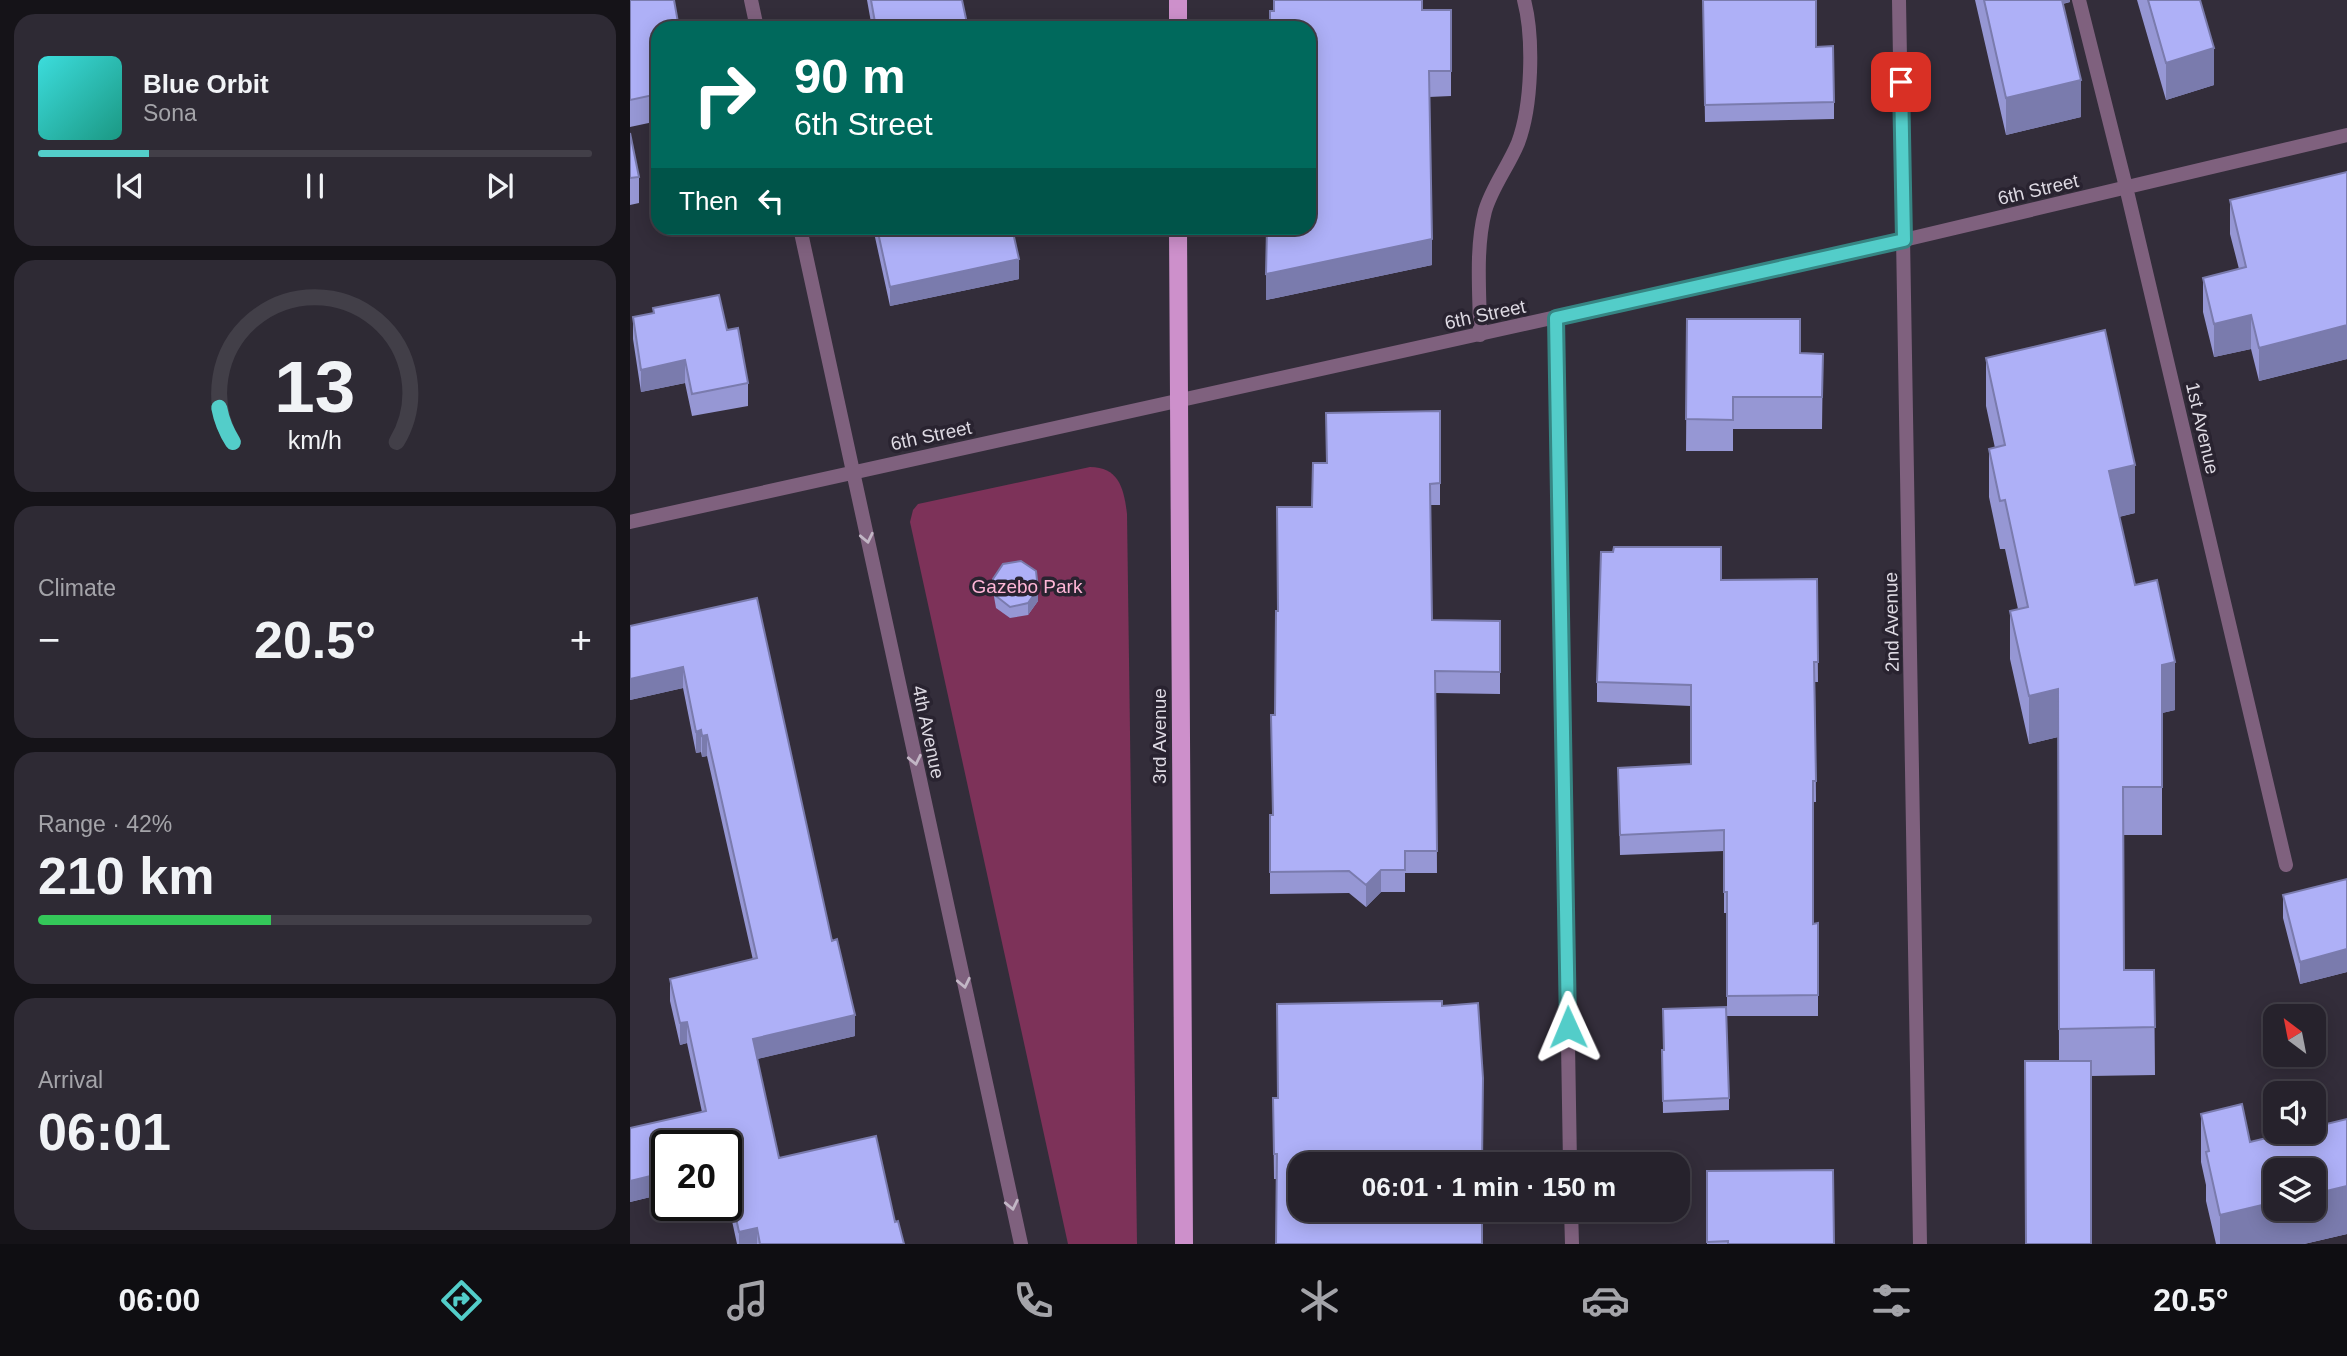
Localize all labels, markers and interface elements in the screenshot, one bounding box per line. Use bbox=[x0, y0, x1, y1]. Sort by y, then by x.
icon: right bbox=[679, 49, 770, 140]
text: 90 m bbox=[794, 49, 906, 103]
pin bbox=[1871, 52, 1931, 112]
icon: arrive bbox=[1882, 63, 1920, 101]
text: Blue Orbit bbox=[143, 69, 269, 99]
text: Sona bbox=[143, 100, 197, 126]
text: 6th Street bbox=[794, 106, 933, 142]
icon: previous bbox=[111, 167, 149, 205]
icon: pause bbox=[296, 167, 334, 205]
icon: next bbox=[481, 167, 519, 205]
street label: 6th Street bbox=[1996, 170, 2081, 209]
icon: left bbox=[752, 182, 790, 220]
text: Then bbox=[679, 186, 738, 216]
street label: 6th Street bbox=[1443, 296, 1528, 333]
text: 13 bbox=[275, 346, 355, 427]
street label: 1st Avenue bbox=[2182, 380, 2223, 476]
street label: 6th Street bbox=[889, 417, 974, 454]
text: km/h bbox=[288, 426, 342, 454]
one-way arrow bbox=[859, 532, 874, 544]
street label: 2nd Avenue bbox=[1880, 572, 1903, 672]
text: Climate bbox=[38, 575, 116, 601]
park label: Gazebo Park bbox=[972, 576, 1083, 597]
text: 20.5° bbox=[254, 611, 376, 669]
text: − bbox=[38, 619, 60, 661]
text: + bbox=[570, 619, 592, 661]
street label: 4th Avenue bbox=[908, 684, 949, 781]
street label: 3rd Avenue bbox=[1149, 688, 1170, 784]
one-way arrow bbox=[907, 754, 922, 766]
text: Range · 42% bbox=[38, 811, 172, 837]
text: 210 km bbox=[38, 847, 214, 905]
one-way arrow bbox=[955, 977, 970, 989]
position arrow bbox=[1531, 990, 1605, 1064]
north arrow bbox=[2263, 1004, 2326, 1068]
map controls bbox=[2263, 1004, 2326, 1221]
text: Arrival bbox=[38, 1067, 103, 1093]
button: sound bbox=[2263, 1081, 2326, 1144]
text: 06:01 bbox=[38, 1103, 171, 1161]
speed limit sign: 20 bbox=[651, 1130, 742, 1221]
button: layers bbox=[2263, 1158, 2326, 1221]
text: 06:01 · 1 min · 150 m bbox=[1362, 1172, 1616, 1202]
one-way arrow bbox=[1004, 1199, 1018, 1211]
icon: directions bbox=[437, 1276, 486, 1325]
icon: music bbox=[723, 1276, 772, 1325]
icon: phone bbox=[1009, 1276, 1058, 1325]
icon: climate bbox=[1295, 1276, 1344, 1325]
icon: car bbox=[1581, 1276, 1630, 1325]
icon: filters bbox=[1867, 1276, 1916, 1325]
text: 06:00 bbox=[119, 1282, 200, 1318]
text: 20.5° bbox=[2153, 1282, 2228, 1318]

